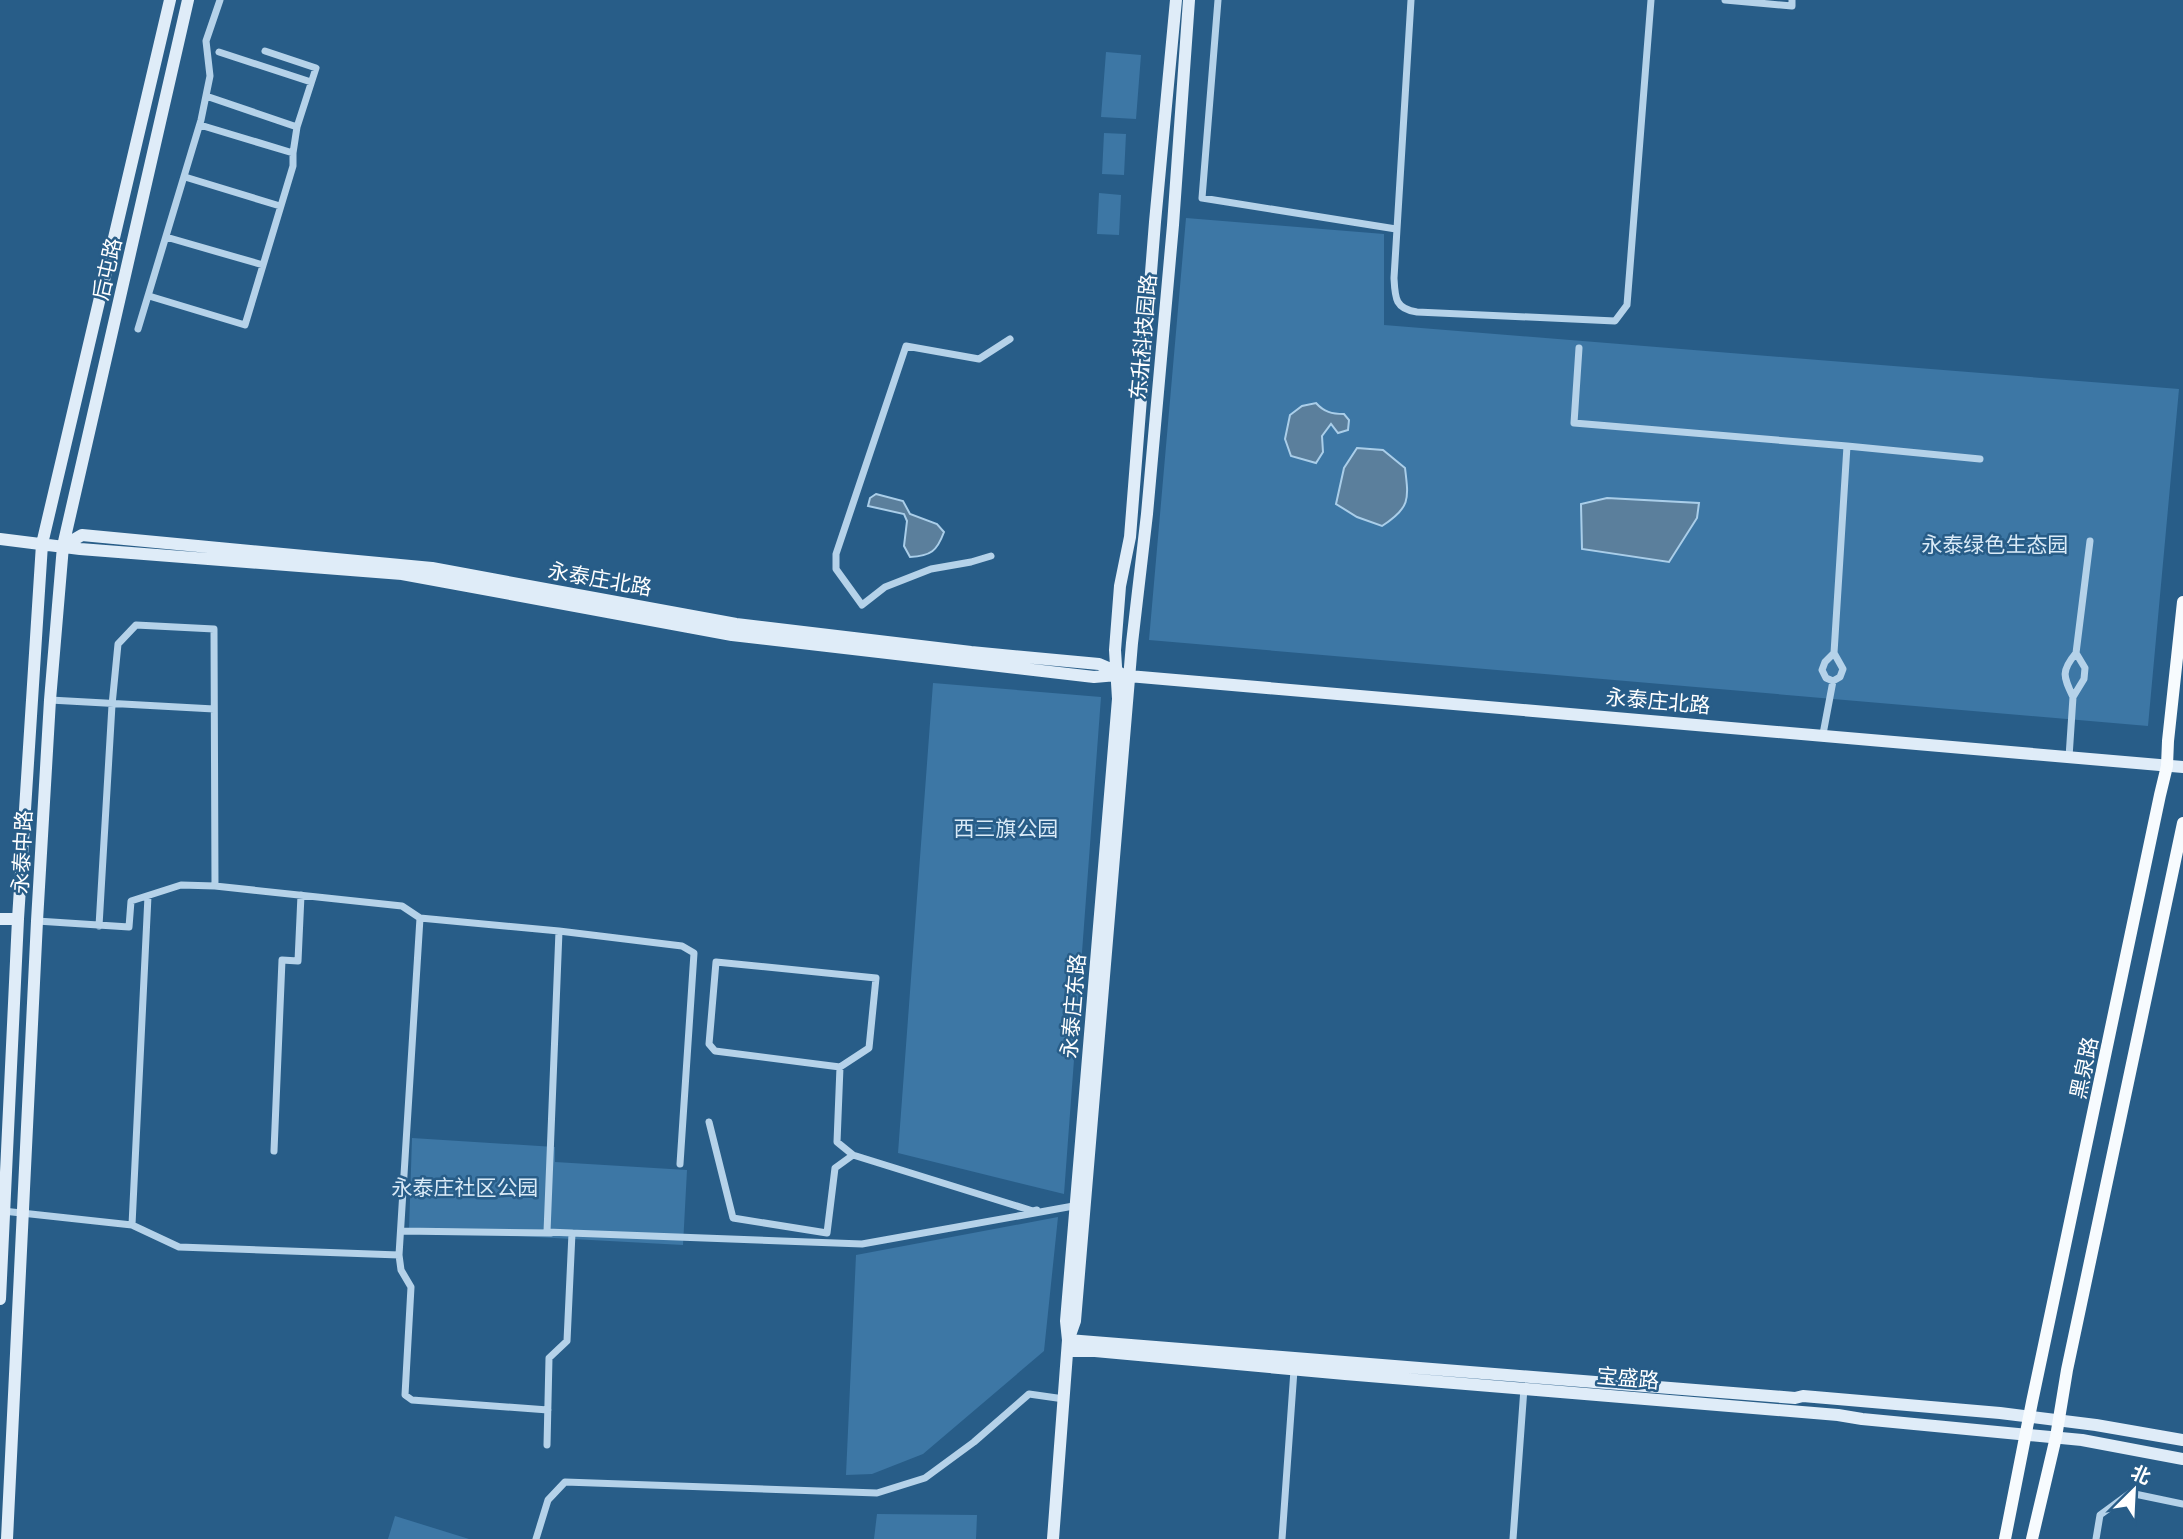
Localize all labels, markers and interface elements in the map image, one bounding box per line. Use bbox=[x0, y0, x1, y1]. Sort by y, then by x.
street label: 后屯路 bbox=[87, 235, 127, 303]
street label: 东升科技园路 bbox=[1124, 273, 1162, 401]
park label: 永泰绿色生态园 bbox=[1922, 531, 2069, 558]
street label: 永泰庄北路 bbox=[546, 557, 654, 601]
street label: 永泰庄北路 bbox=[1605, 683, 1711, 719]
street label: 永泰中路 bbox=[6, 809, 38, 895]
park label: 西三旗公园 bbox=[954, 815, 1059, 842]
street label: 永泰庄东路 bbox=[1055, 953, 1091, 1059]
street label: 黑泉路 bbox=[2064, 1034, 2104, 1102]
park label: 永泰庄社区公园 bbox=[392, 1174, 539, 1201]
street label: 宝盛路 bbox=[1595, 1362, 1661, 1394]
north arrow bbox=[2099, 1455, 2169, 1525]
text: 北 bbox=[2127, 1460, 2154, 1489]

